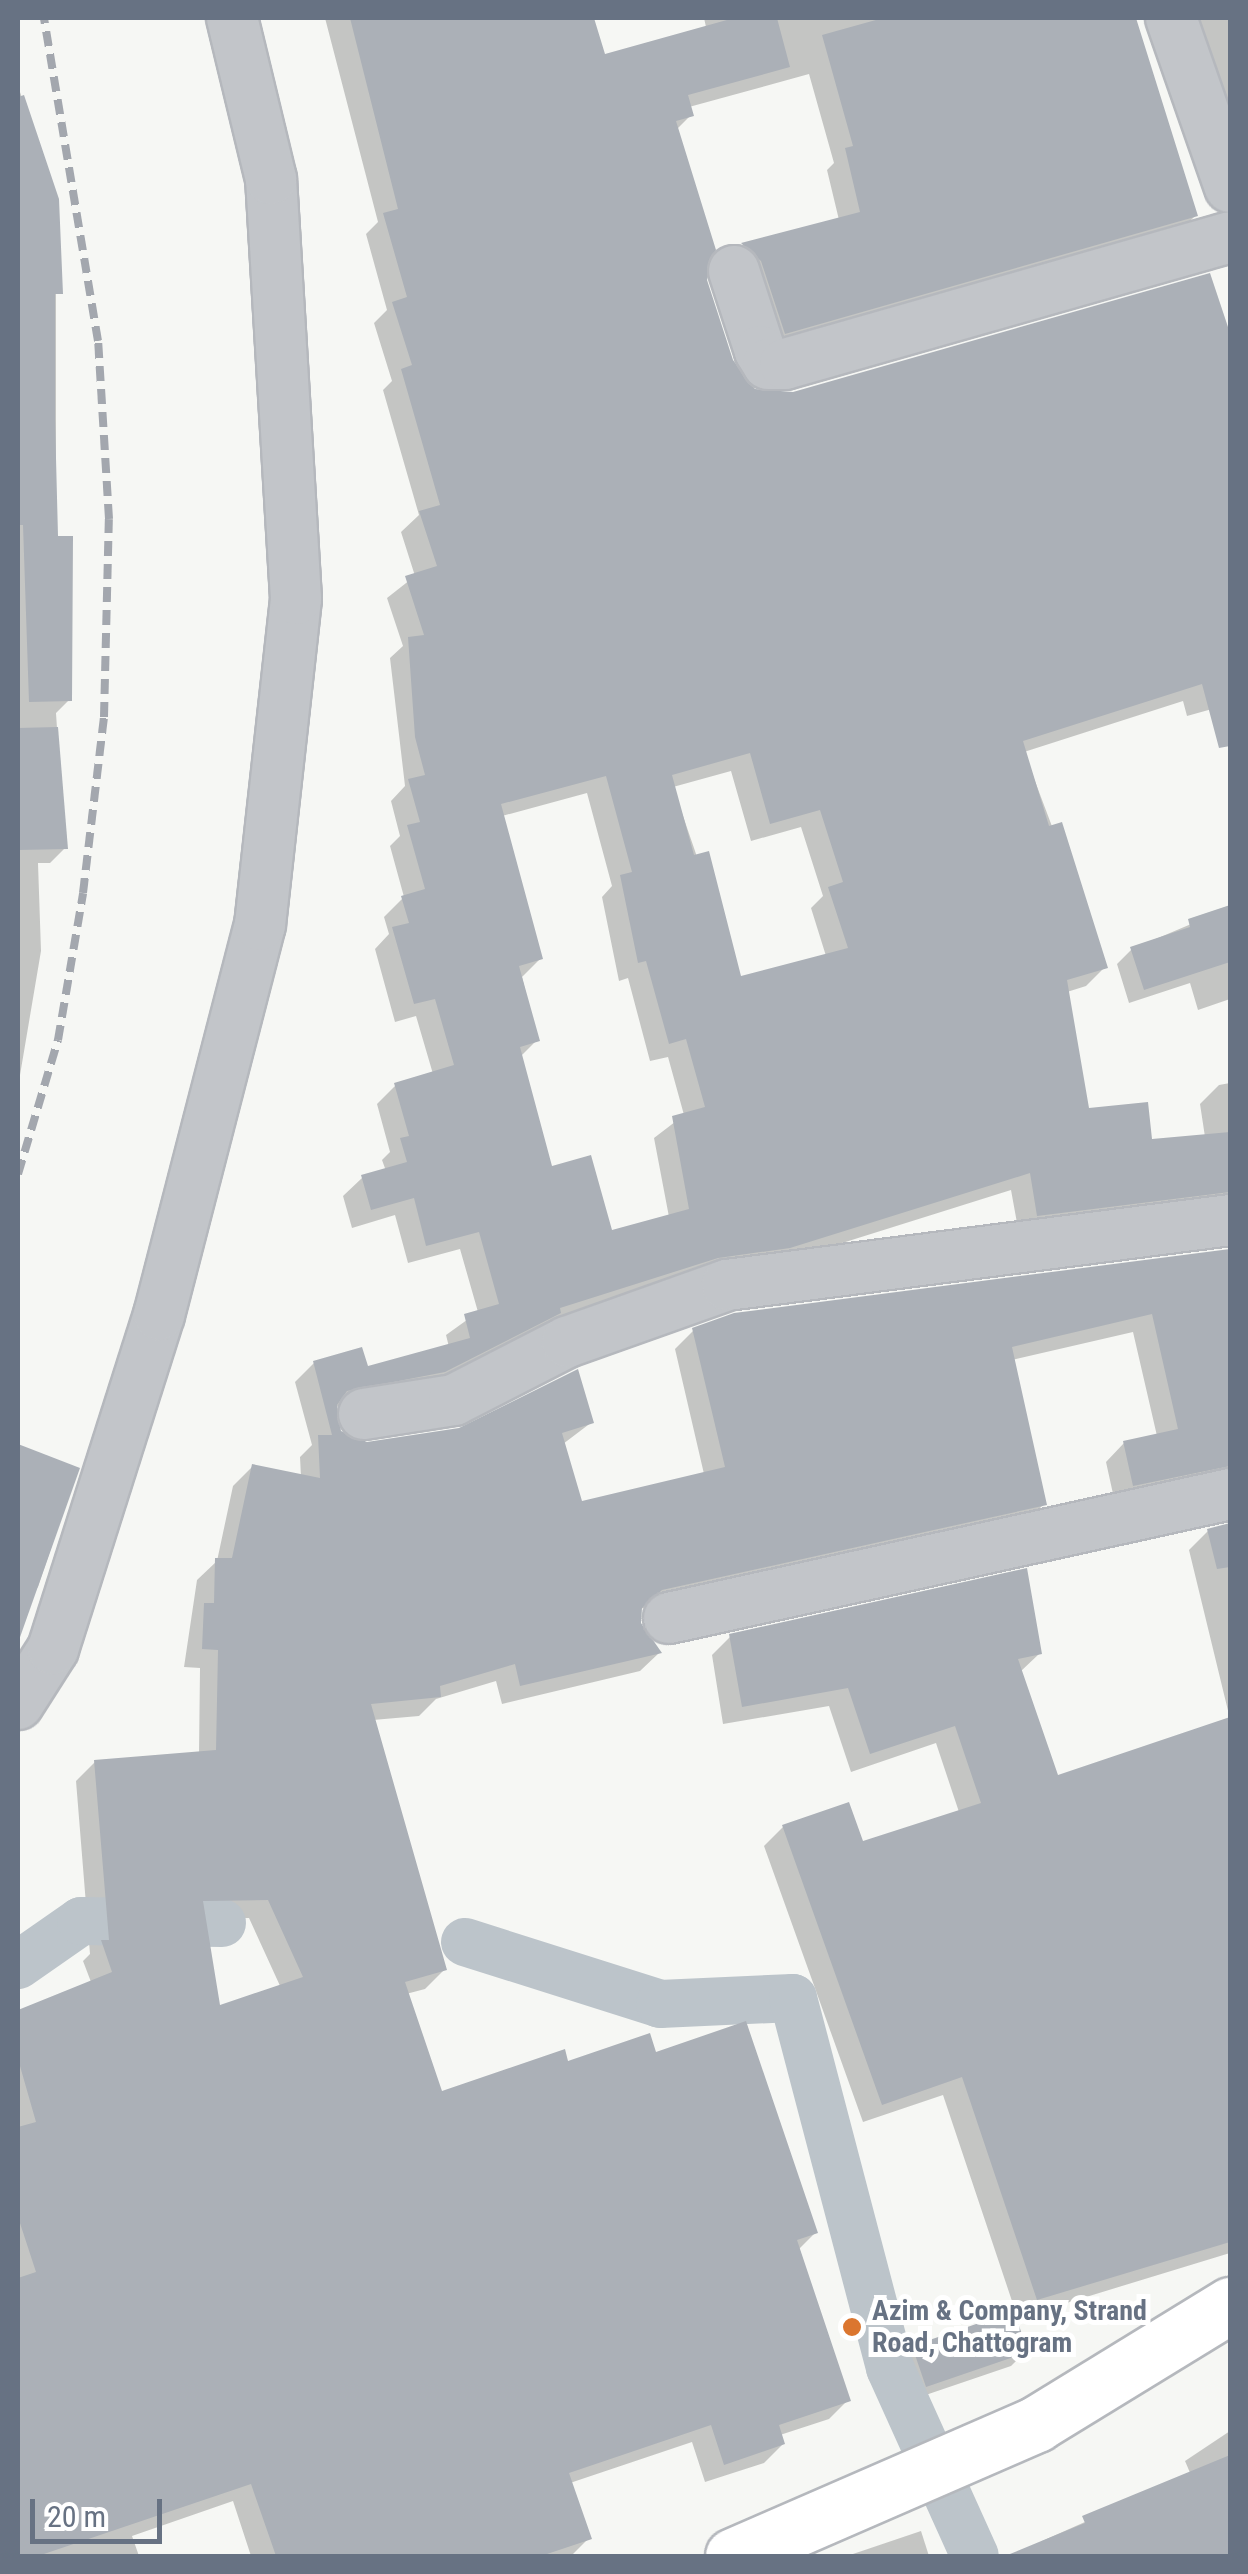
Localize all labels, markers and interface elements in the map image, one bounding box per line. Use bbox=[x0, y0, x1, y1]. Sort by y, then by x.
place label: Azim & Company, Strand Road, Chattogram bbox=[872, 2294, 1147, 2360]
marker: Azim & Company, Strand Road, Chattogram bbox=[841, 2316, 863, 2338]
scale bar bbox=[35, 2479, 168, 2541]
text: 20 m bbox=[47, 2499, 106, 2534]

